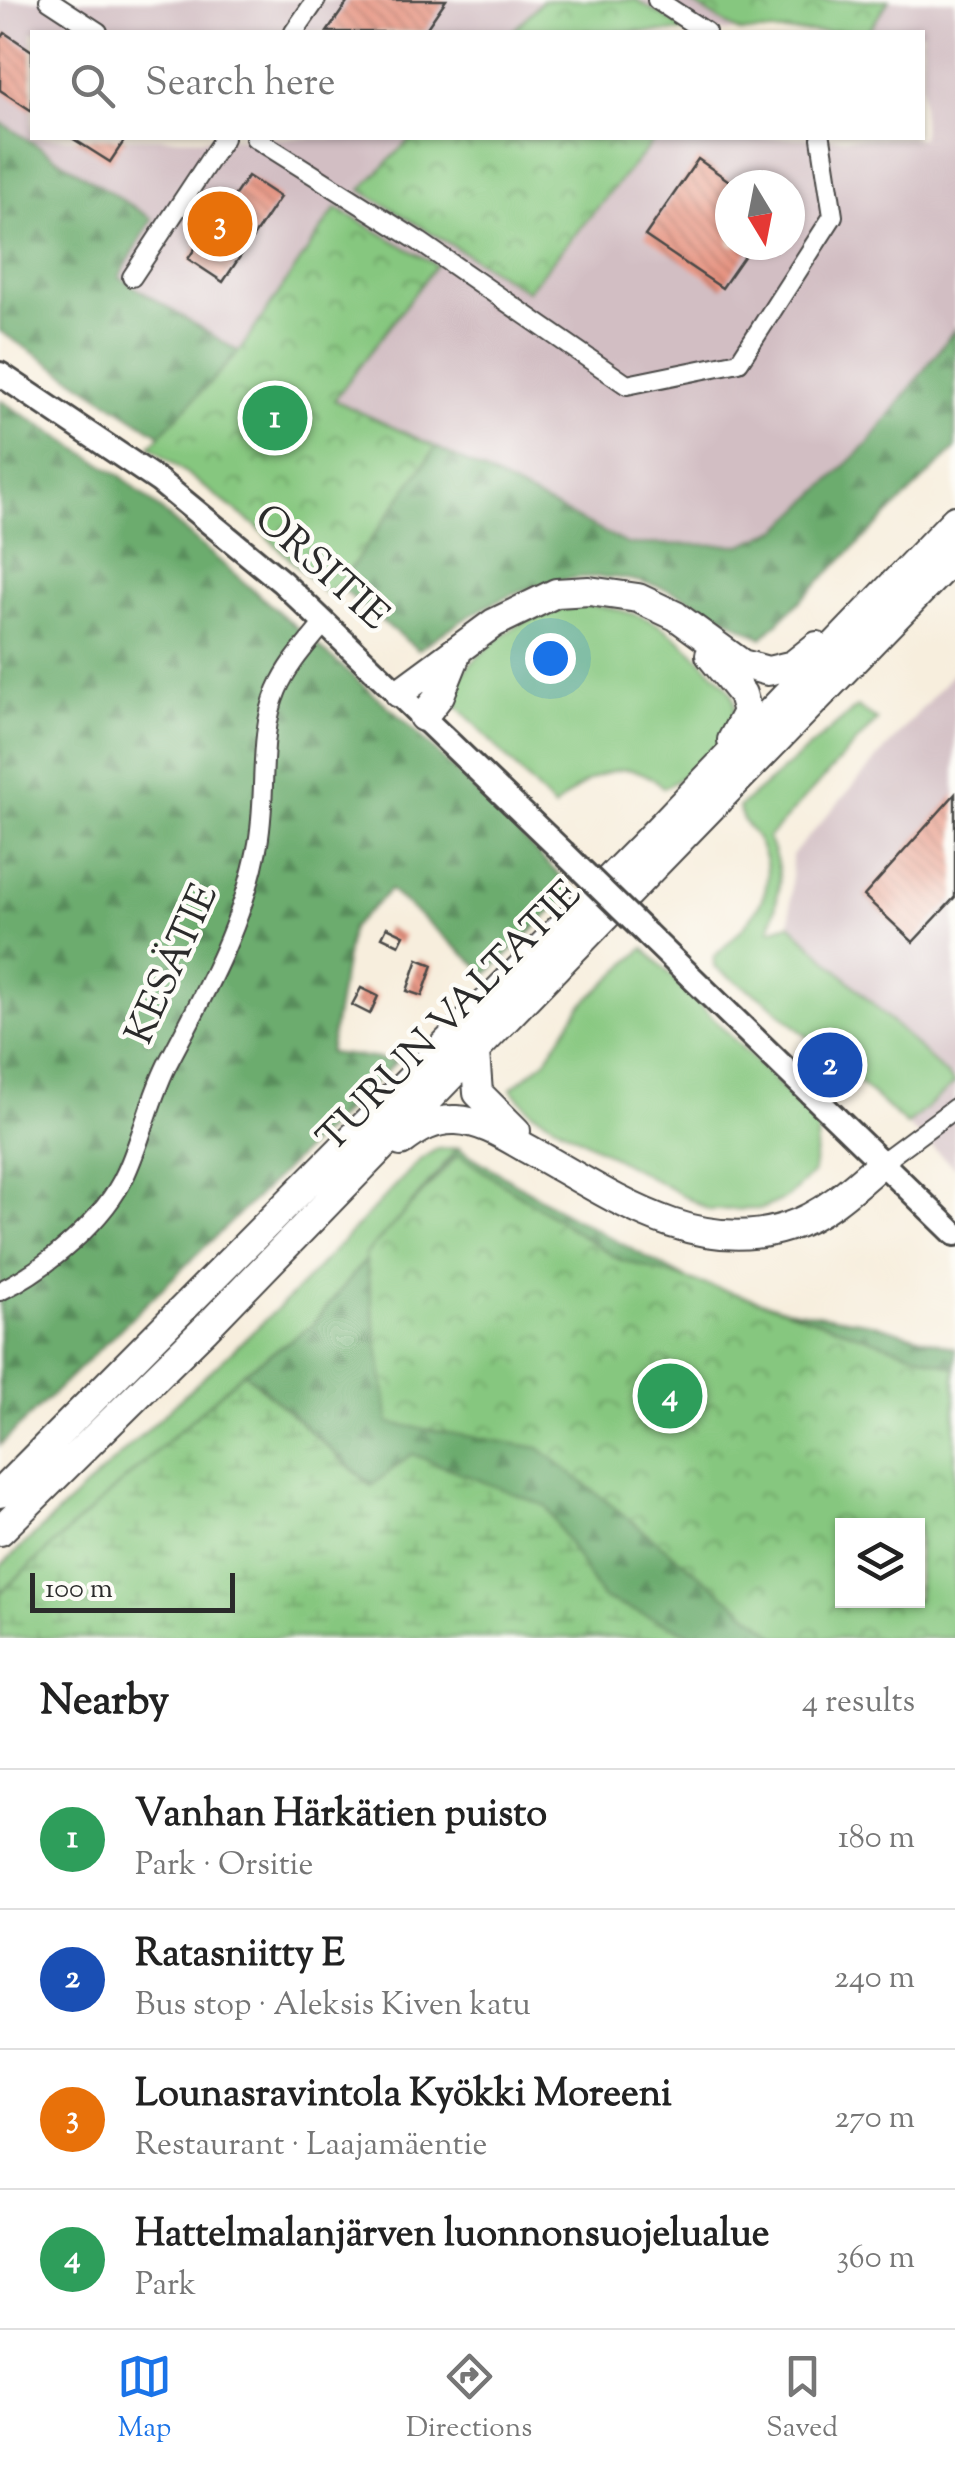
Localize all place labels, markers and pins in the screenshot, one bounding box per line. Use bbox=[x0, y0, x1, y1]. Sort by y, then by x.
pin: 3 bbox=[188, 186, 252, 262]
pin: 1 bbox=[242, 380, 308, 456]
pin: 2 bbox=[798, 1028, 862, 1102]
pin: 4 bbox=[638, 1358, 702, 1434]

